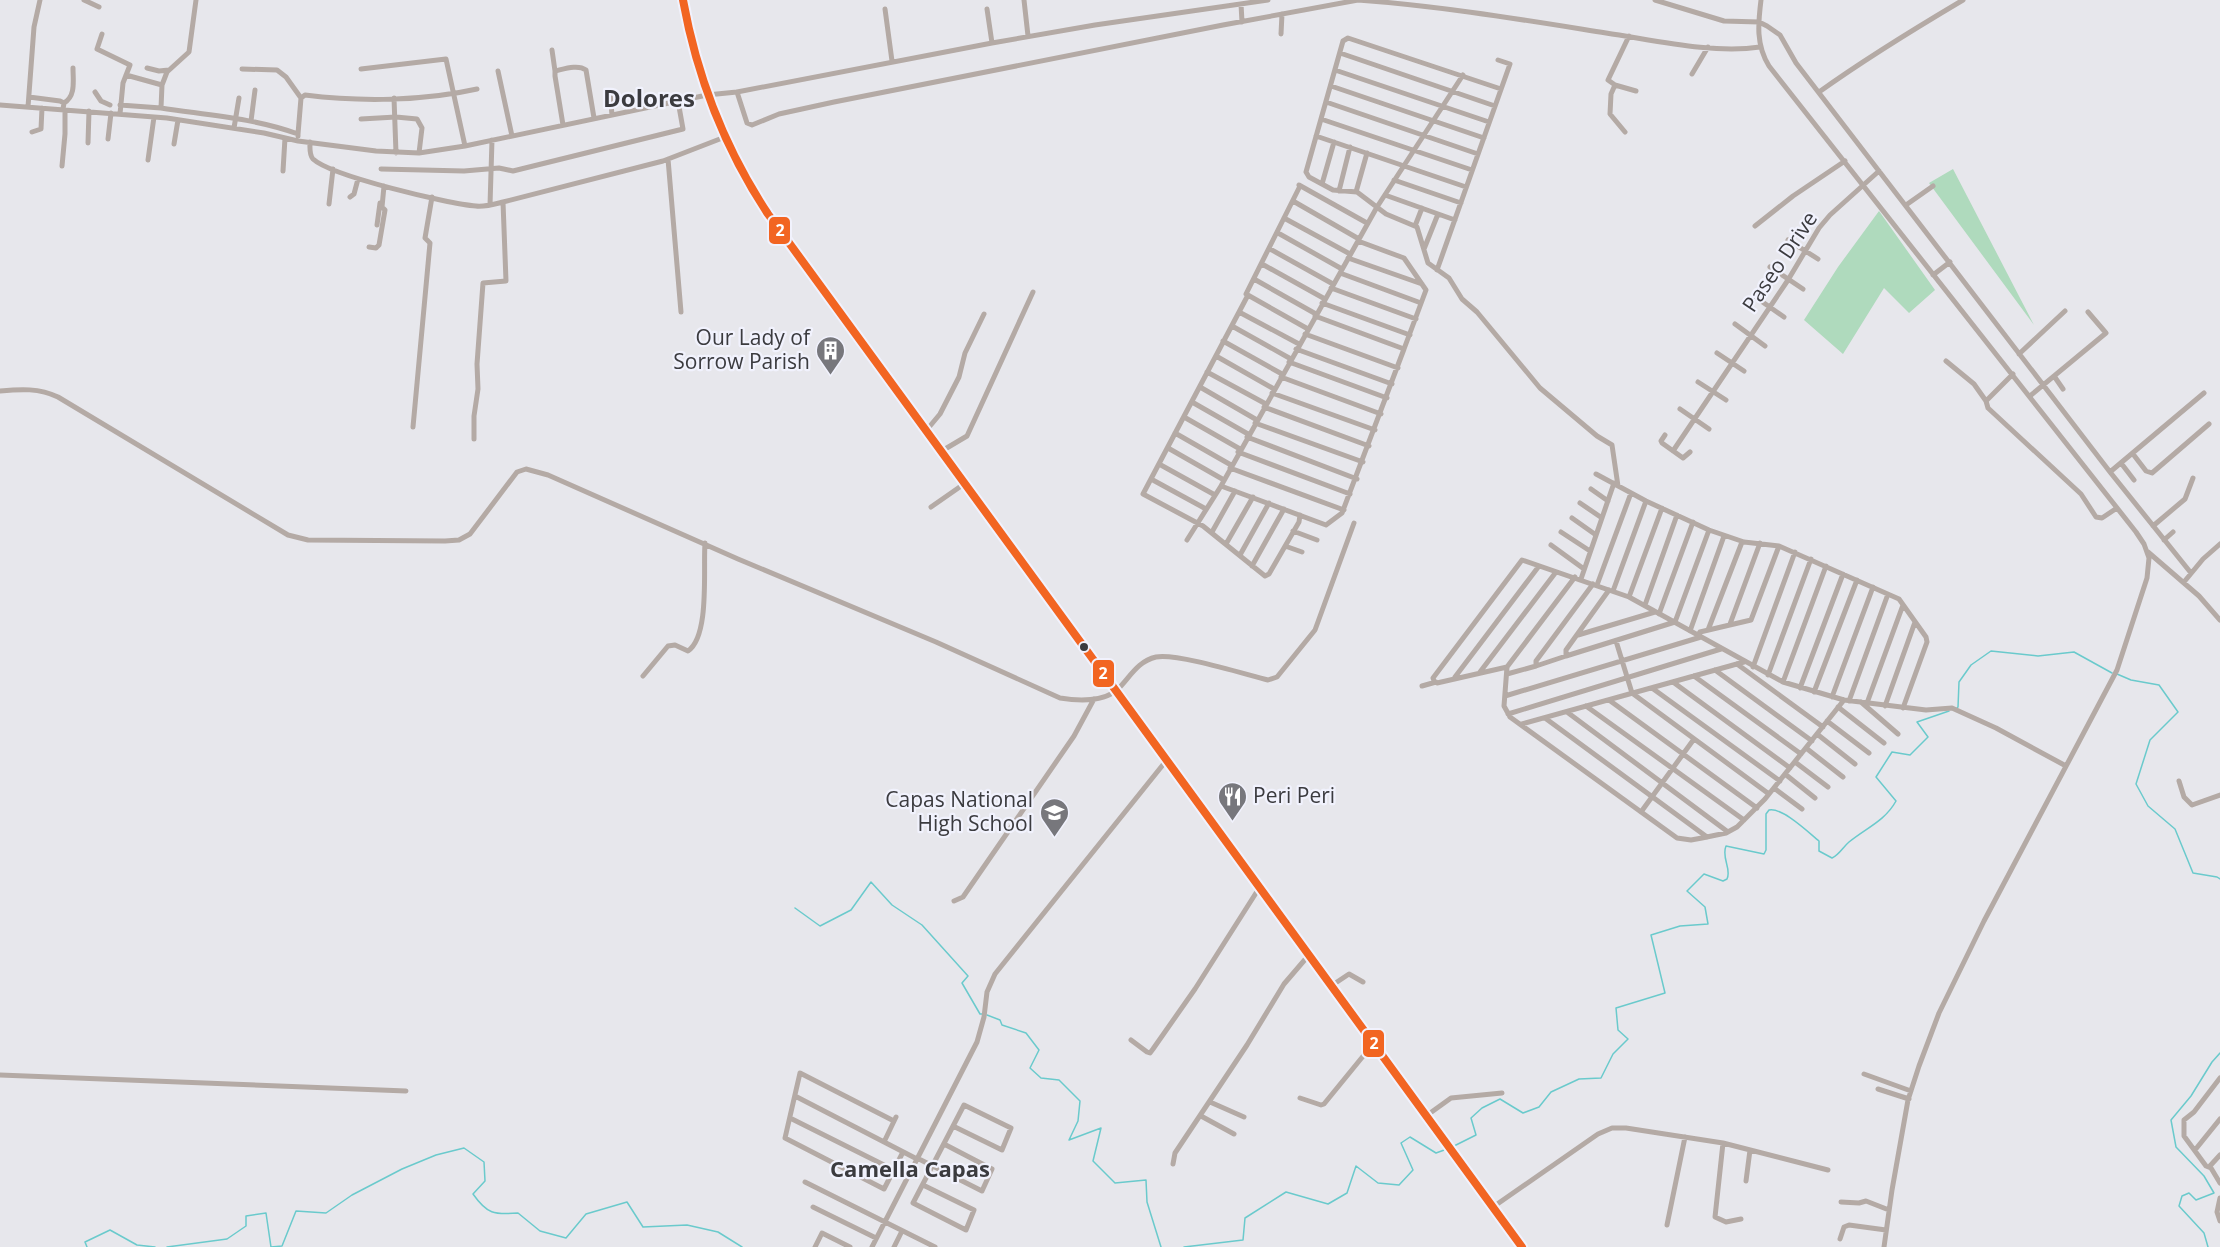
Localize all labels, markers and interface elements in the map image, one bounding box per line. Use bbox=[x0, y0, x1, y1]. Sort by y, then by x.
district label: Dolores bbox=[603, 81, 695, 114]
street label: Paseo Drive bbox=[1735, 206, 1823, 317]
line badge: 2 bbox=[768, 216, 791, 245]
text: 2 bbox=[775, 219, 785, 241]
place label: Our Lady of Sorrow Parish bbox=[673, 323, 812, 375]
building icon: Our Lady of Sorrow Parish bbox=[815, 334, 847, 376]
unlabelled marker bbox=[1078, 641, 1090, 653]
line badge: 2 bbox=[1092, 659, 1115, 688]
text: 2 bbox=[1098, 662, 1108, 684]
restaurant icon: Peri Peri bbox=[1216, 780, 1248, 822]
place label: Peri Peri bbox=[1253, 781, 1335, 809]
place label: Capas National High School bbox=[885, 785, 1033, 837]
school or university icon: Capas National High School bbox=[1038, 796, 1070, 838]
line badge: 2 bbox=[1362, 1029, 1385, 1058]
text: 2 bbox=[1369, 1032, 1379, 1054]
district label: Camella Capas bbox=[830, 1153, 990, 1183]

